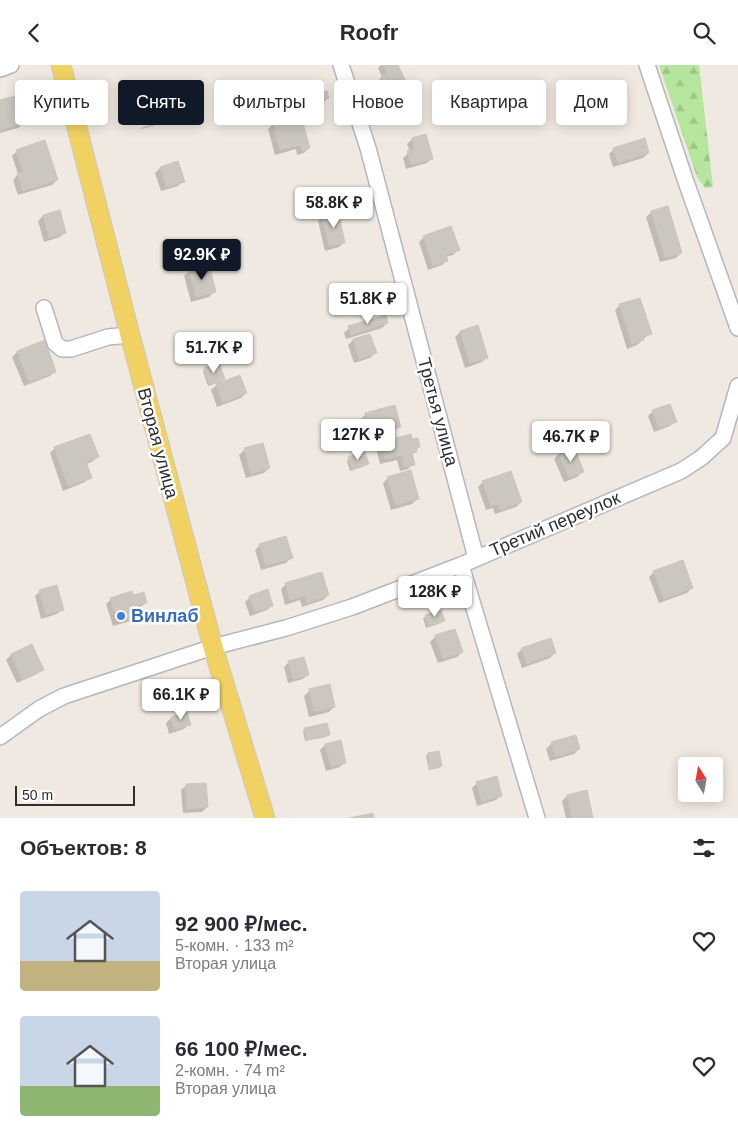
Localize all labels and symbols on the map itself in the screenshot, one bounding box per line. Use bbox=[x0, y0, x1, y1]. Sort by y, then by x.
pin: 58.8K ₽ bbox=[288, 186, 380, 229]
pin: 92.9K ₽ bbox=[156, 239, 248, 281]
pin: 51.8K ₽ bbox=[322, 283, 414, 325]
pin: 51.7K ₽ bbox=[168, 331, 260, 374]
street label: Третья улица bbox=[414, 356, 462, 469]
street label: Вторая улица bbox=[134, 385, 183, 501]
pin: 127K ₽ bbox=[317, 419, 399, 461]
pin: 46.7K ₽ bbox=[525, 421, 617, 463]
street label: Третий переулок bbox=[487, 487, 623, 560]
pin: 128K ₽ bbox=[394, 575, 476, 618]
place label: Винлаб bbox=[131, 606, 199, 626]
marker: Винлаб bbox=[115, 610, 127, 622]
pin: 66.1K ₽ bbox=[135, 679, 227, 721]
north arrow bbox=[678, 757, 722, 803]
scale bar bbox=[15, 783, 135, 806]

